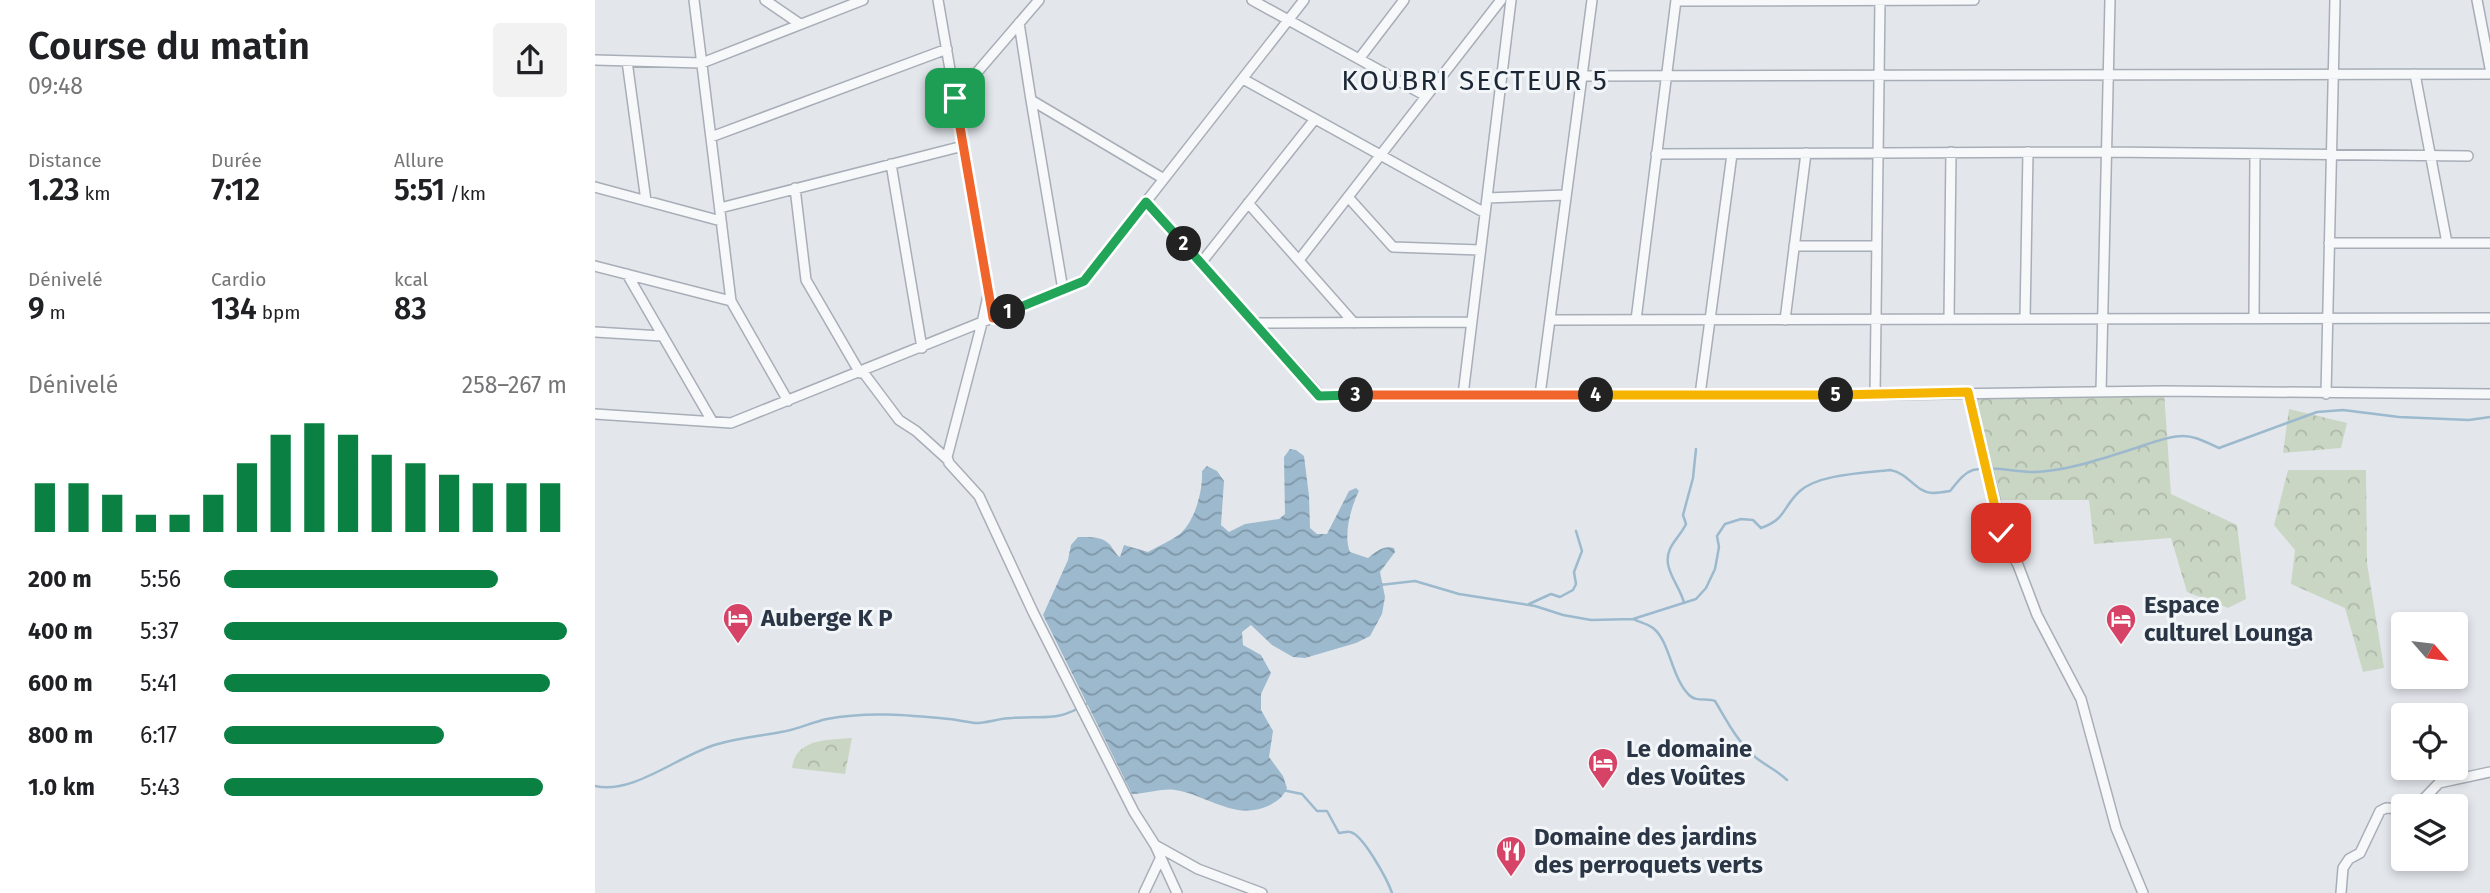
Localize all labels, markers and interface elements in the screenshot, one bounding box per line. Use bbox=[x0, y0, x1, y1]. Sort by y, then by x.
text: Course du matin bbox=[28, 23, 310, 69]
button: share bbox=[493, 23, 567, 97]
district label: KOUBRI SECTEUR 5 bbox=[1341, 64, 1609, 97]
pin bbox=[925, 68, 985, 128]
text: 09:48 bbox=[28, 72, 83, 100]
icon: arrive bbox=[936, 79, 974, 117]
text: Distance bbox=[28, 149, 102, 172]
text: Durée bbox=[211, 149, 262, 172]
text: Allure bbox=[394, 149, 444, 172]
text: 1.23 bbox=[28, 172, 80, 208]
text: 7:12 bbox=[211, 172, 260, 208]
text: 5:51 bbox=[394, 172, 445, 208]
text: km bbox=[80, 182, 111, 205]
text: /km bbox=[445, 182, 486, 205]
pin: 2 bbox=[1167, 226, 1201, 262]
text: 2 bbox=[1179, 232, 1188, 255]
text: Dénivelé bbox=[28, 268, 103, 291]
text: Cardio bbox=[211, 268, 266, 291]
text: kcal bbox=[394, 268, 428, 291]
text: 9 bbox=[28, 291, 45, 327]
text: 134 bbox=[211, 291, 257, 327]
text: 83 bbox=[394, 291, 427, 327]
pin: 1 bbox=[991, 294, 1025, 330]
text: 1 bbox=[1003, 300, 1012, 323]
text: m bbox=[45, 301, 66, 324]
text: bpm bbox=[257, 301, 301, 324]
text: Dénivelé bbox=[28, 371, 118, 399]
text: 258–267 m bbox=[462, 371, 567, 399]
pin: 3 bbox=[1339, 378, 1373, 412]
pin: 4 bbox=[1579, 378, 1613, 412]
pin: 5 bbox=[1819, 378, 1853, 412]
text: 3 bbox=[1351, 383, 1360, 406]
text: 4 bbox=[1590, 383, 1601, 406]
text: 5 bbox=[1830, 383, 1841, 406]
pin bbox=[1971, 503, 2031, 563]
icon: check bbox=[1982, 514, 2020, 552]
text: 200 m bbox=[28, 565, 92, 593]
text: 5:56 bbox=[140, 565, 181, 593]
place label: Espace culturel Lounga bbox=[2144, 591, 2313, 647]
hotel icon: Auberge K P bbox=[721, 601, 755, 645]
hotel icon: Espace culturel Lounga bbox=[2104, 602, 2138, 646]
place label: Auberge K P bbox=[760, 604, 893, 632]
north arrow bbox=[2391, 612, 2467, 690]
map controls bbox=[2391, 612, 2468, 871]
text: 400 m bbox=[28, 617, 93, 645]
text: 5:37 bbox=[140, 617, 179, 645]
text: 600 m bbox=[28, 669, 93, 697]
text: 5:41 bbox=[140, 669, 178, 697]
button: locate bbox=[2391, 703, 2468, 780]
text: 800 m bbox=[28, 721, 93, 749]
text: 6:17 bbox=[140, 721, 177, 749]
place label: Le domaine des Voûtes bbox=[1626, 735, 1752, 791]
hotel icon: Le domaine des Voûtes bbox=[1586, 746, 1620, 790]
text: 1.0 km bbox=[28, 773, 95, 801]
text: 5:43 bbox=[140, 773, 180, 801]
button: layers bbox=[2391, 794, 2468, 871]
place label: Domaine des jardins des perroquets verts bbox=[1534, 823, 1763, 879]
restaurant icon: Domaine des jardins des perroquets verts bbox=[1494, 834, 1528, 878]

